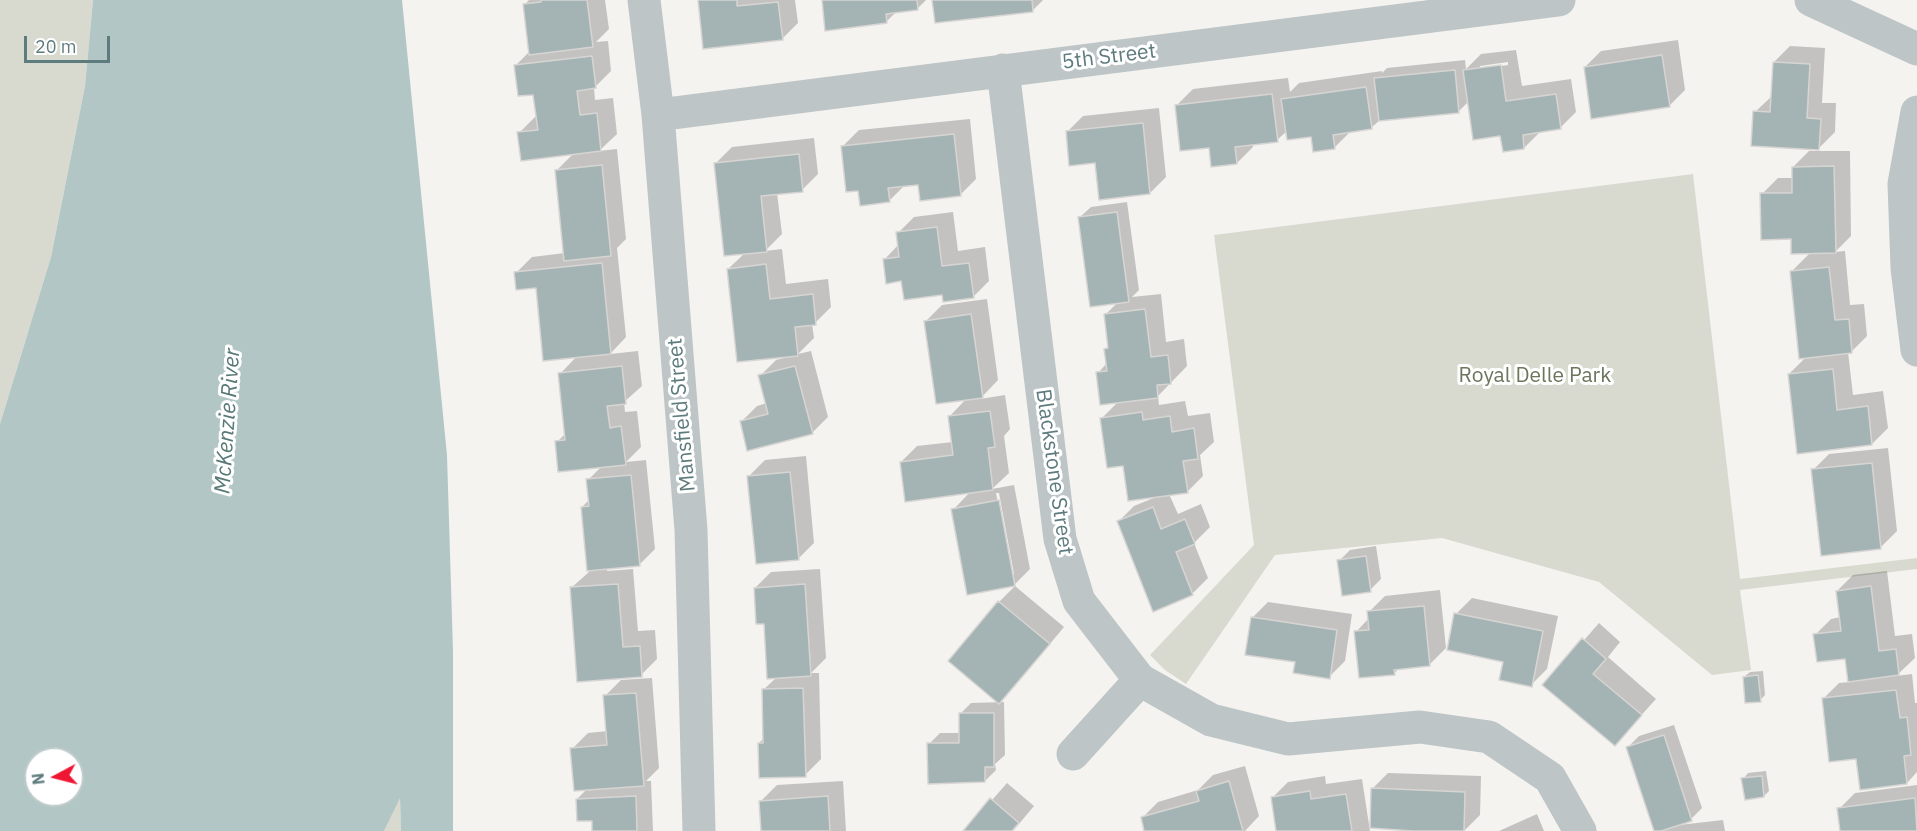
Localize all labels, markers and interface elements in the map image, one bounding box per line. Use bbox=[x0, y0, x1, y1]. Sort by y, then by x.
scale bar bbox=[27, 24, 112, 62]
text: 20 m bbox=[35, 35, 77, 58]
street label: 5th Street bbox=[1061, 39, 1157, 75]
street label: Mansfield Street bbox=[663, 337, 701, 493]
water label: McKenzie River bbox=[210, 347, 246, 495]
park label: Royal Delle Park bbox=[1459, 363, 1611, 389]
street label: Blackstone Street bbox=[1030, 387, 1078, 557]
north arrow bbox=[24, 747, 84, 807]
text: N bbox=[27, 772, 49, 786]

